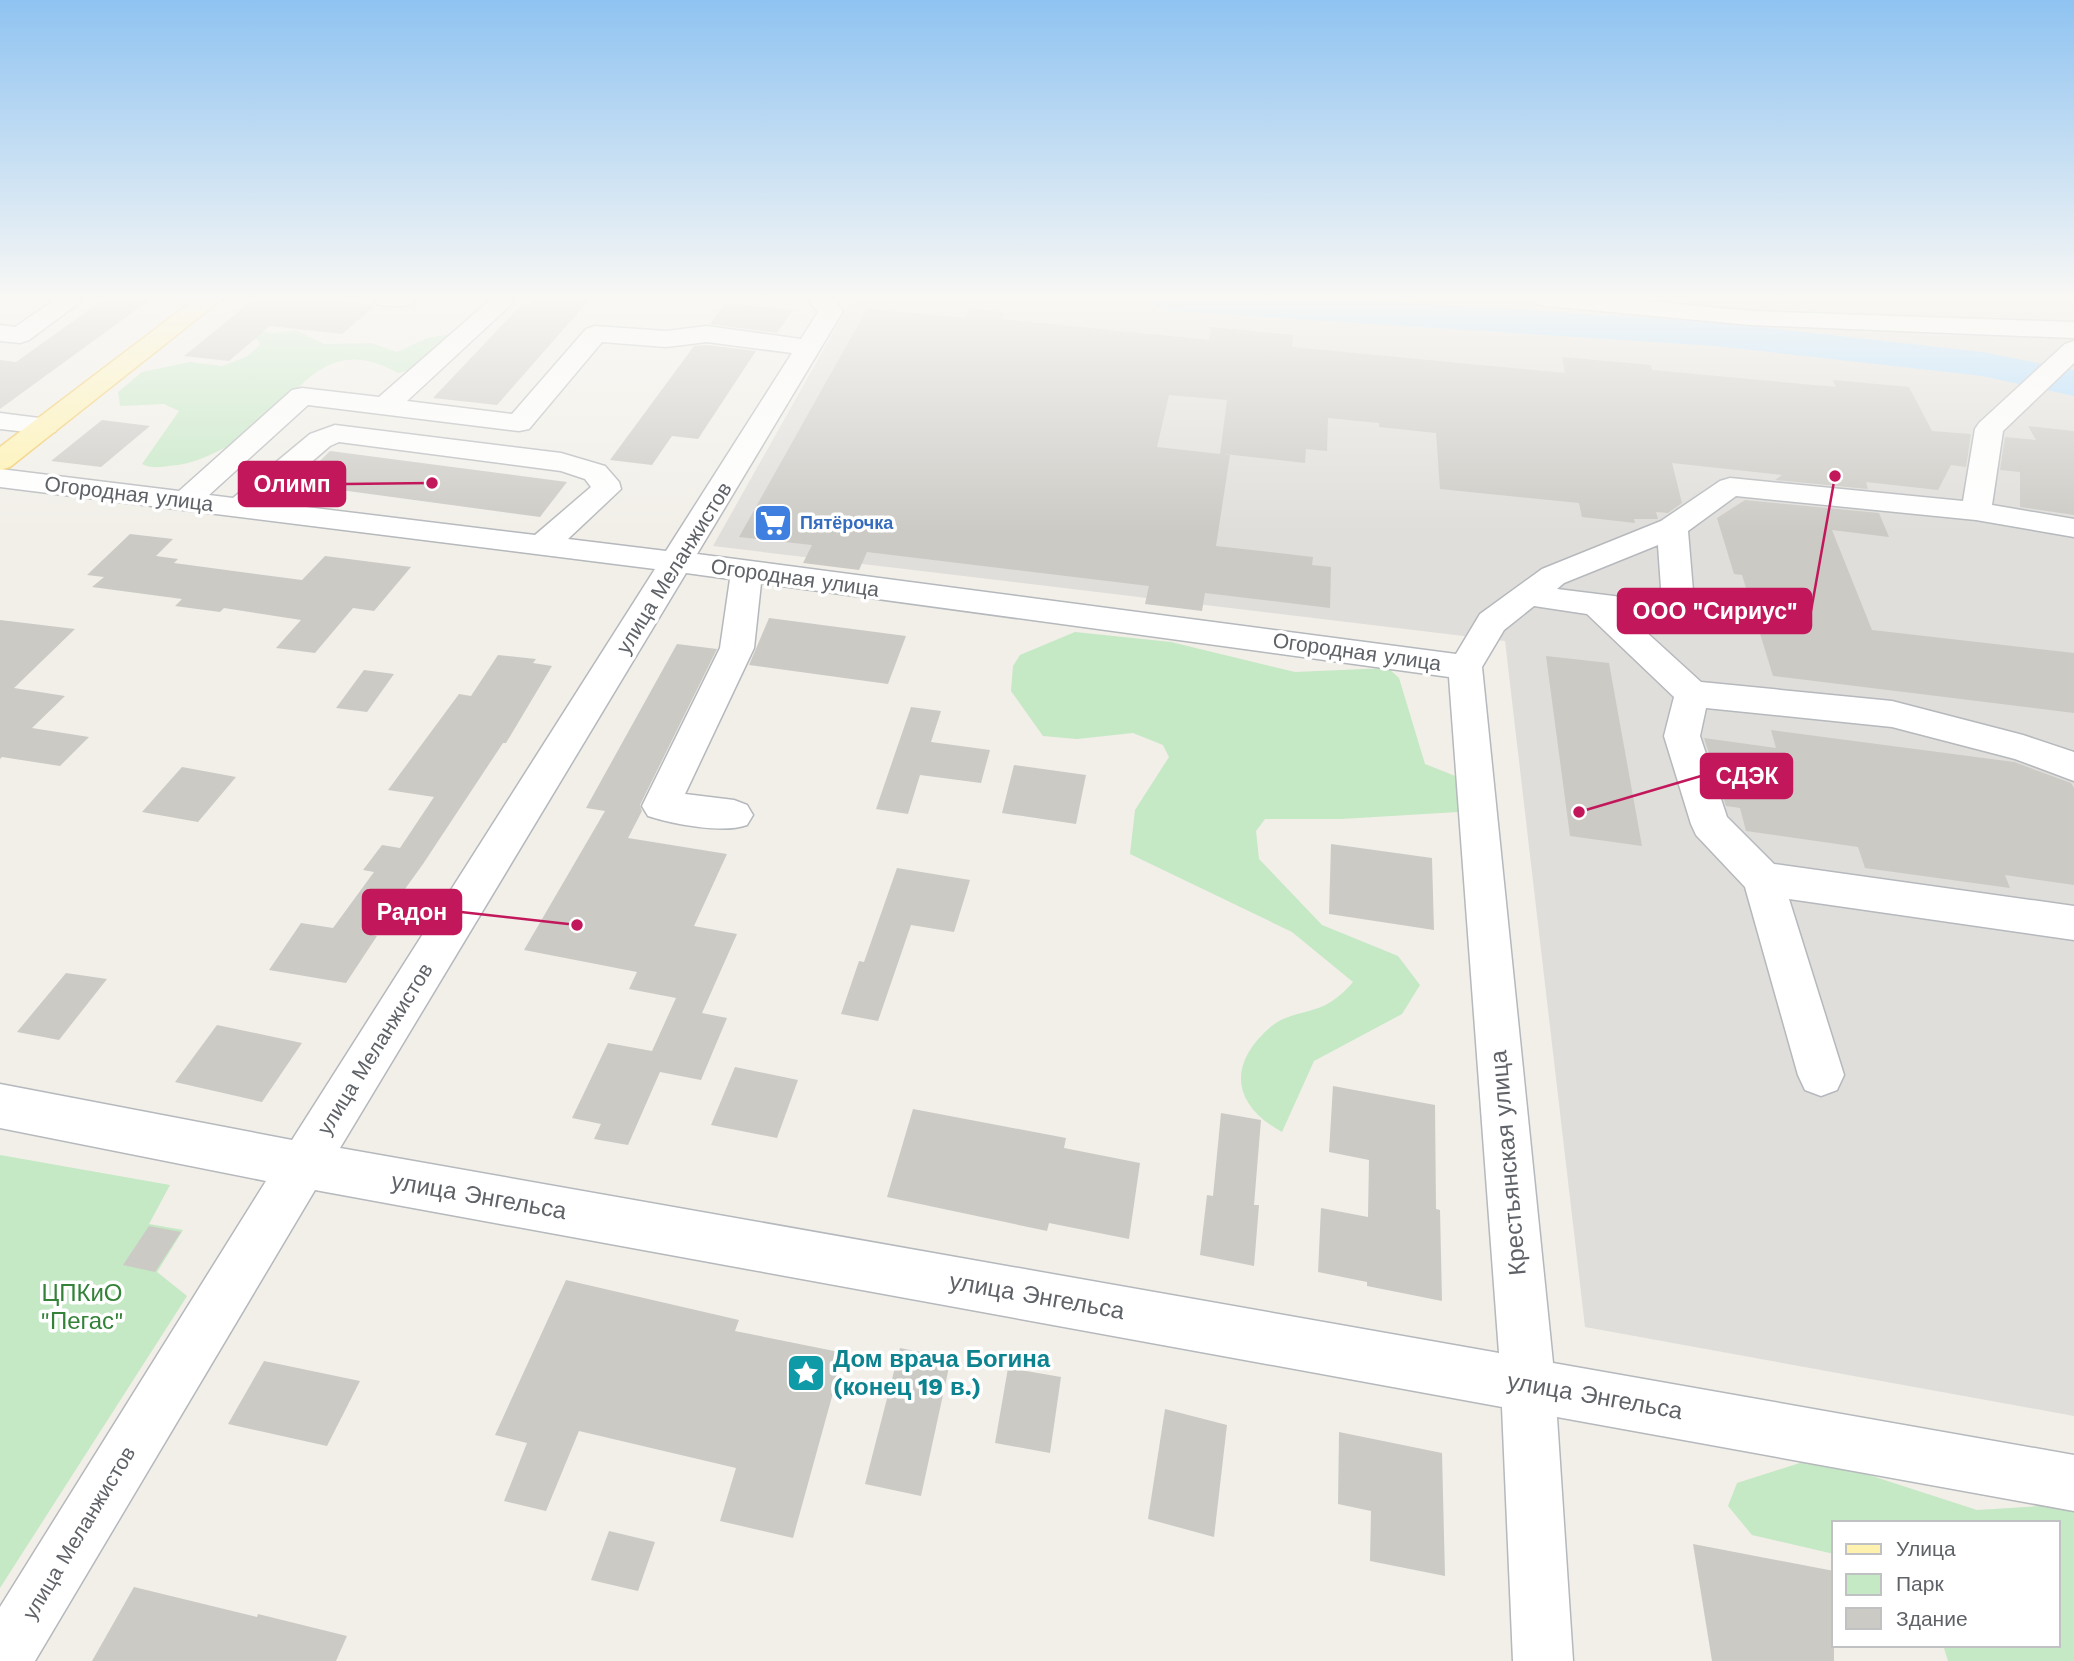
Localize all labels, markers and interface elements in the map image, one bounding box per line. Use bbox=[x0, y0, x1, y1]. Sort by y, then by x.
callout: Олимп bbox=[239, 462, 345, 506]
street label: Огородная улица bbox=[43, 471, 215, 516]
text: Олимп bbox=[253, 471, 331, 498]
street label: улица Меланжистов bbox=[611, 477, 737, 658]
supermarket icon: Пятёрочка bbox=[752, 502, 794, 544]
place label: Пятёрочка bbox=[800, 512, 894, 533]
street label: Огородная улица bbox=[709, 553, 881, 602]
callout: ООО "Сириус" bbox=[1618, 589, 1811, 633]
text: ООО "Сириус" bbox=[1633, 598, 1797, 625]
street label: Огородная улица bbox=[1271, 627, 1443, 676]
callout: СДЭК bbox=[1701, 754, 1792, 798]
text: СДЭК bbox=[1715, 763, 1780, 790]
callout: Радон bbox=[363, 890, 461, 934]
text: Радон bbox=[377, 899, 447, 926]
street label: улица Меланжистов bbox=[312, 958, 438, 1139]
street label: Крестьянская улица bbox=[1484, 1049, 1532, 1277]
street label: улица Энгельса bbox=[389, 1167, 569, 1225]
street label: улица Энгельса bbox=[947, 1267, 1127, 1325]
park label: ЦПКиО "Пегас" bbox=[40, 1279, 124, 1335]
place label: Дом врача Богина (конец 19 в.) bbox=[833, 1345, 1051, 1401]
place icon: Дом врача Богина (конец 19 в.) bbox=[785, 1352, 827, 1394]
street label: улица Энгельса bbox=[1505, 1367, 1685, 1425]
street label: улица Меланжистов bbox=[17, 1442, 140, 1624]
legend bbox=[1832, 1521, 2060, 1647]
text: Улица bbox=[1896, 1536, 1956, 1561]
text: Парк bbox=[1896, 1571, 1944, 1596]
text: Здание bbox=[1896, 1606, 1968, 1631]

